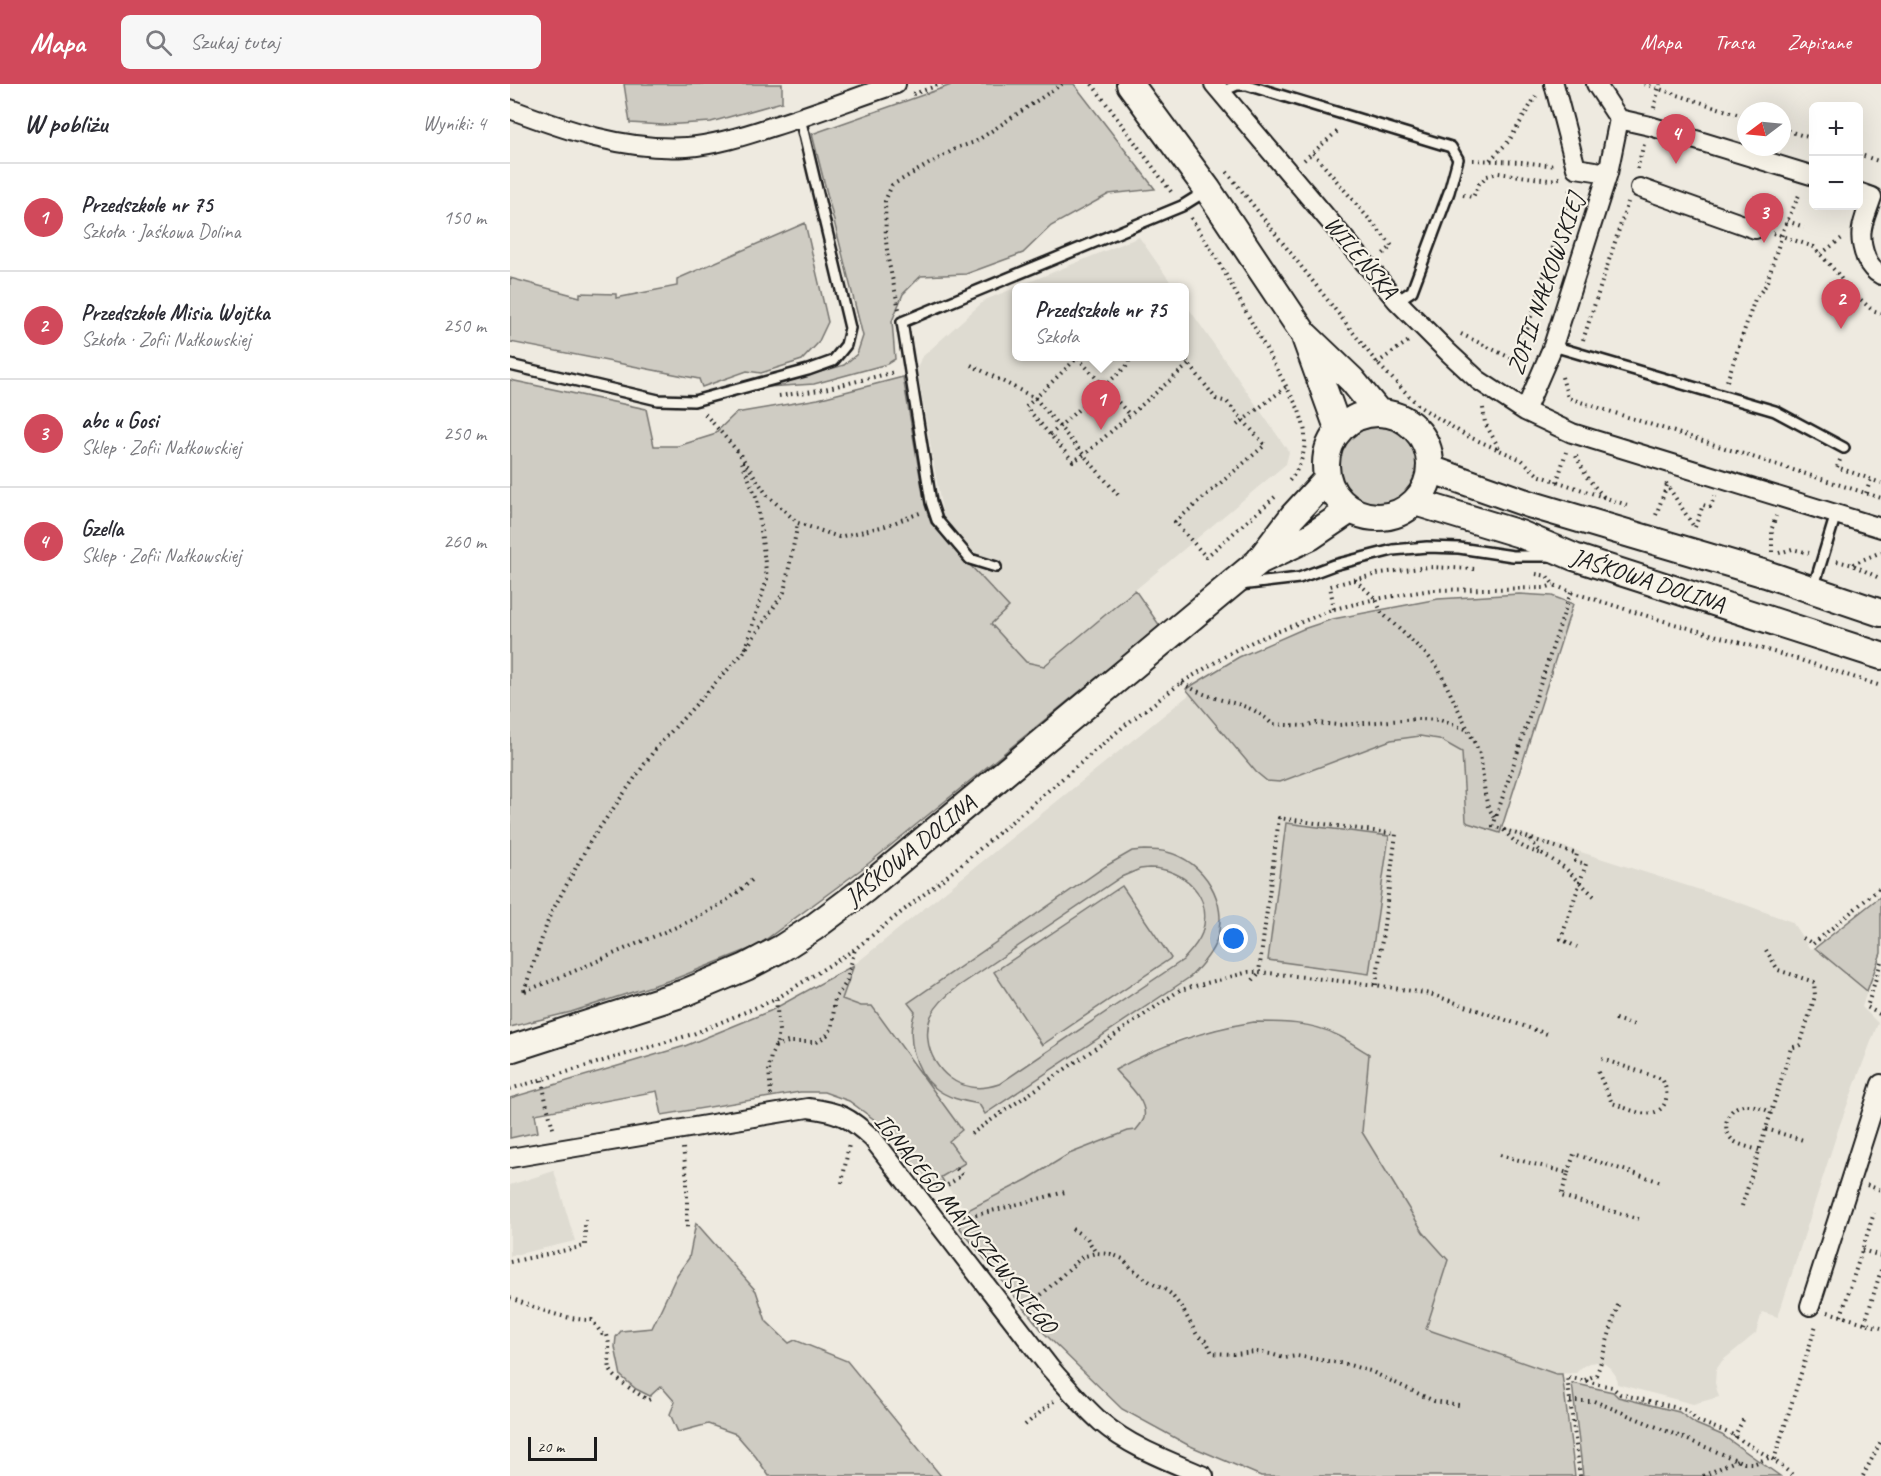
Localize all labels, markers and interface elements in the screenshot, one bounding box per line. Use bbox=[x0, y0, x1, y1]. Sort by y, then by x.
search box bbox=[121, 15, 541, 69]
text: Mapa bbox=[30, 25, 85, 60]
icon: search bbox=[142, 26, 175, 59]
text: Szukaj tutaj bbox=[190, 28, 280, 56]
text: Mapa bbox=[1641, 29, 1681, 55]
text: Trasa bbox=[1714, 29, 1754, 55]
text: Zapisane bbox=[1787, 29, 1851, 55]
north arrow bbox=[1737, 102, 1791, 156]
map controls bbox=[1809, 102, 1863, 210]
button: + bbox=[1809, 102, 1863, 156]
text: W pobliżu bbox=[24, 107, 107, 140]
text: Wyniki: 4 bbox=[423, 111, 486, 136]
pin: 4 bbox=[1656, 115, 1696, 164]
button: − bbox=[1809, 156, 1863, 210]
street label: ZOFII NAŁKOWSKIEJ bbox=[1500, 186, 1591, 379]
text: Przedszkole nr 75 bbox=[81, 191, 212, 219]
pin: 3 bbox=[1744, 194, 1784, 243]
text: 1 bbox=[39, 205, 48, 230]
text: 150 m bbox=[443, 205, 486, 230]
street label: WILEŃSKA bbox=[1318, 210, 1405, 305]
text: Szkoła · Jaśkowa Dolina bbox=[81, 219, 240, 244]
pin: 2 bbox=[1822, 280, 1860, 329]
popup bbox=[1012, 283, 1189, 361]
text: Przedszkole nr 75 bbox=[1035, 296, 1166, 324]
text: Przedszkole Misia Wojtka bbox=[81, 299, 270, 327]
text: 2 bbox=[39, 313, 48, 338]
text: 250 m bbox=[443, 313, 486, 338]
text: Szkoła bbox=[1035, 324, 1079, 349]
text: Szkoła · Zofii Nałkowskiej bbox=[81, 327, 250, 352]
pin: 1 bbox=[1082, 380, 1120, 430]
text: abc u Gosi bbox=[81, 407, 158, 435]
text: 3 bbox=[39, 421, 48, 446]
text: 250 m bbox=[443, 421, 486, 446]
text: Sklep · Zofii Nałkowskiej bbox=[81, 435, 241, 460]
text: Gzella bbox=[81, 515, 123, 543]
text: 4 bbox=[39, 529, 48, 554]
text: 260 m bbox=[443, 529, 486, 554]
street label: JAŚKOWA DOLINA bbox=[1567, 541, 1729, 619]
text: Sklep · Zofii Nałkowskiej bbox=[81, 543, 241, 568]
street label: JAŚKOWA DOLINA bbox=[838, 788, 982, 913]
your location bbox=[1219, 924, 1248, 953]
street label: IGNACEGO MATUSZEWSKIEGO bbox=[868, 1107, 1066, 1341]
scale bar bbox=[528, 1434, 597, 1462]
text: 20 m bbox=[537, 1437, 564, 1457]

